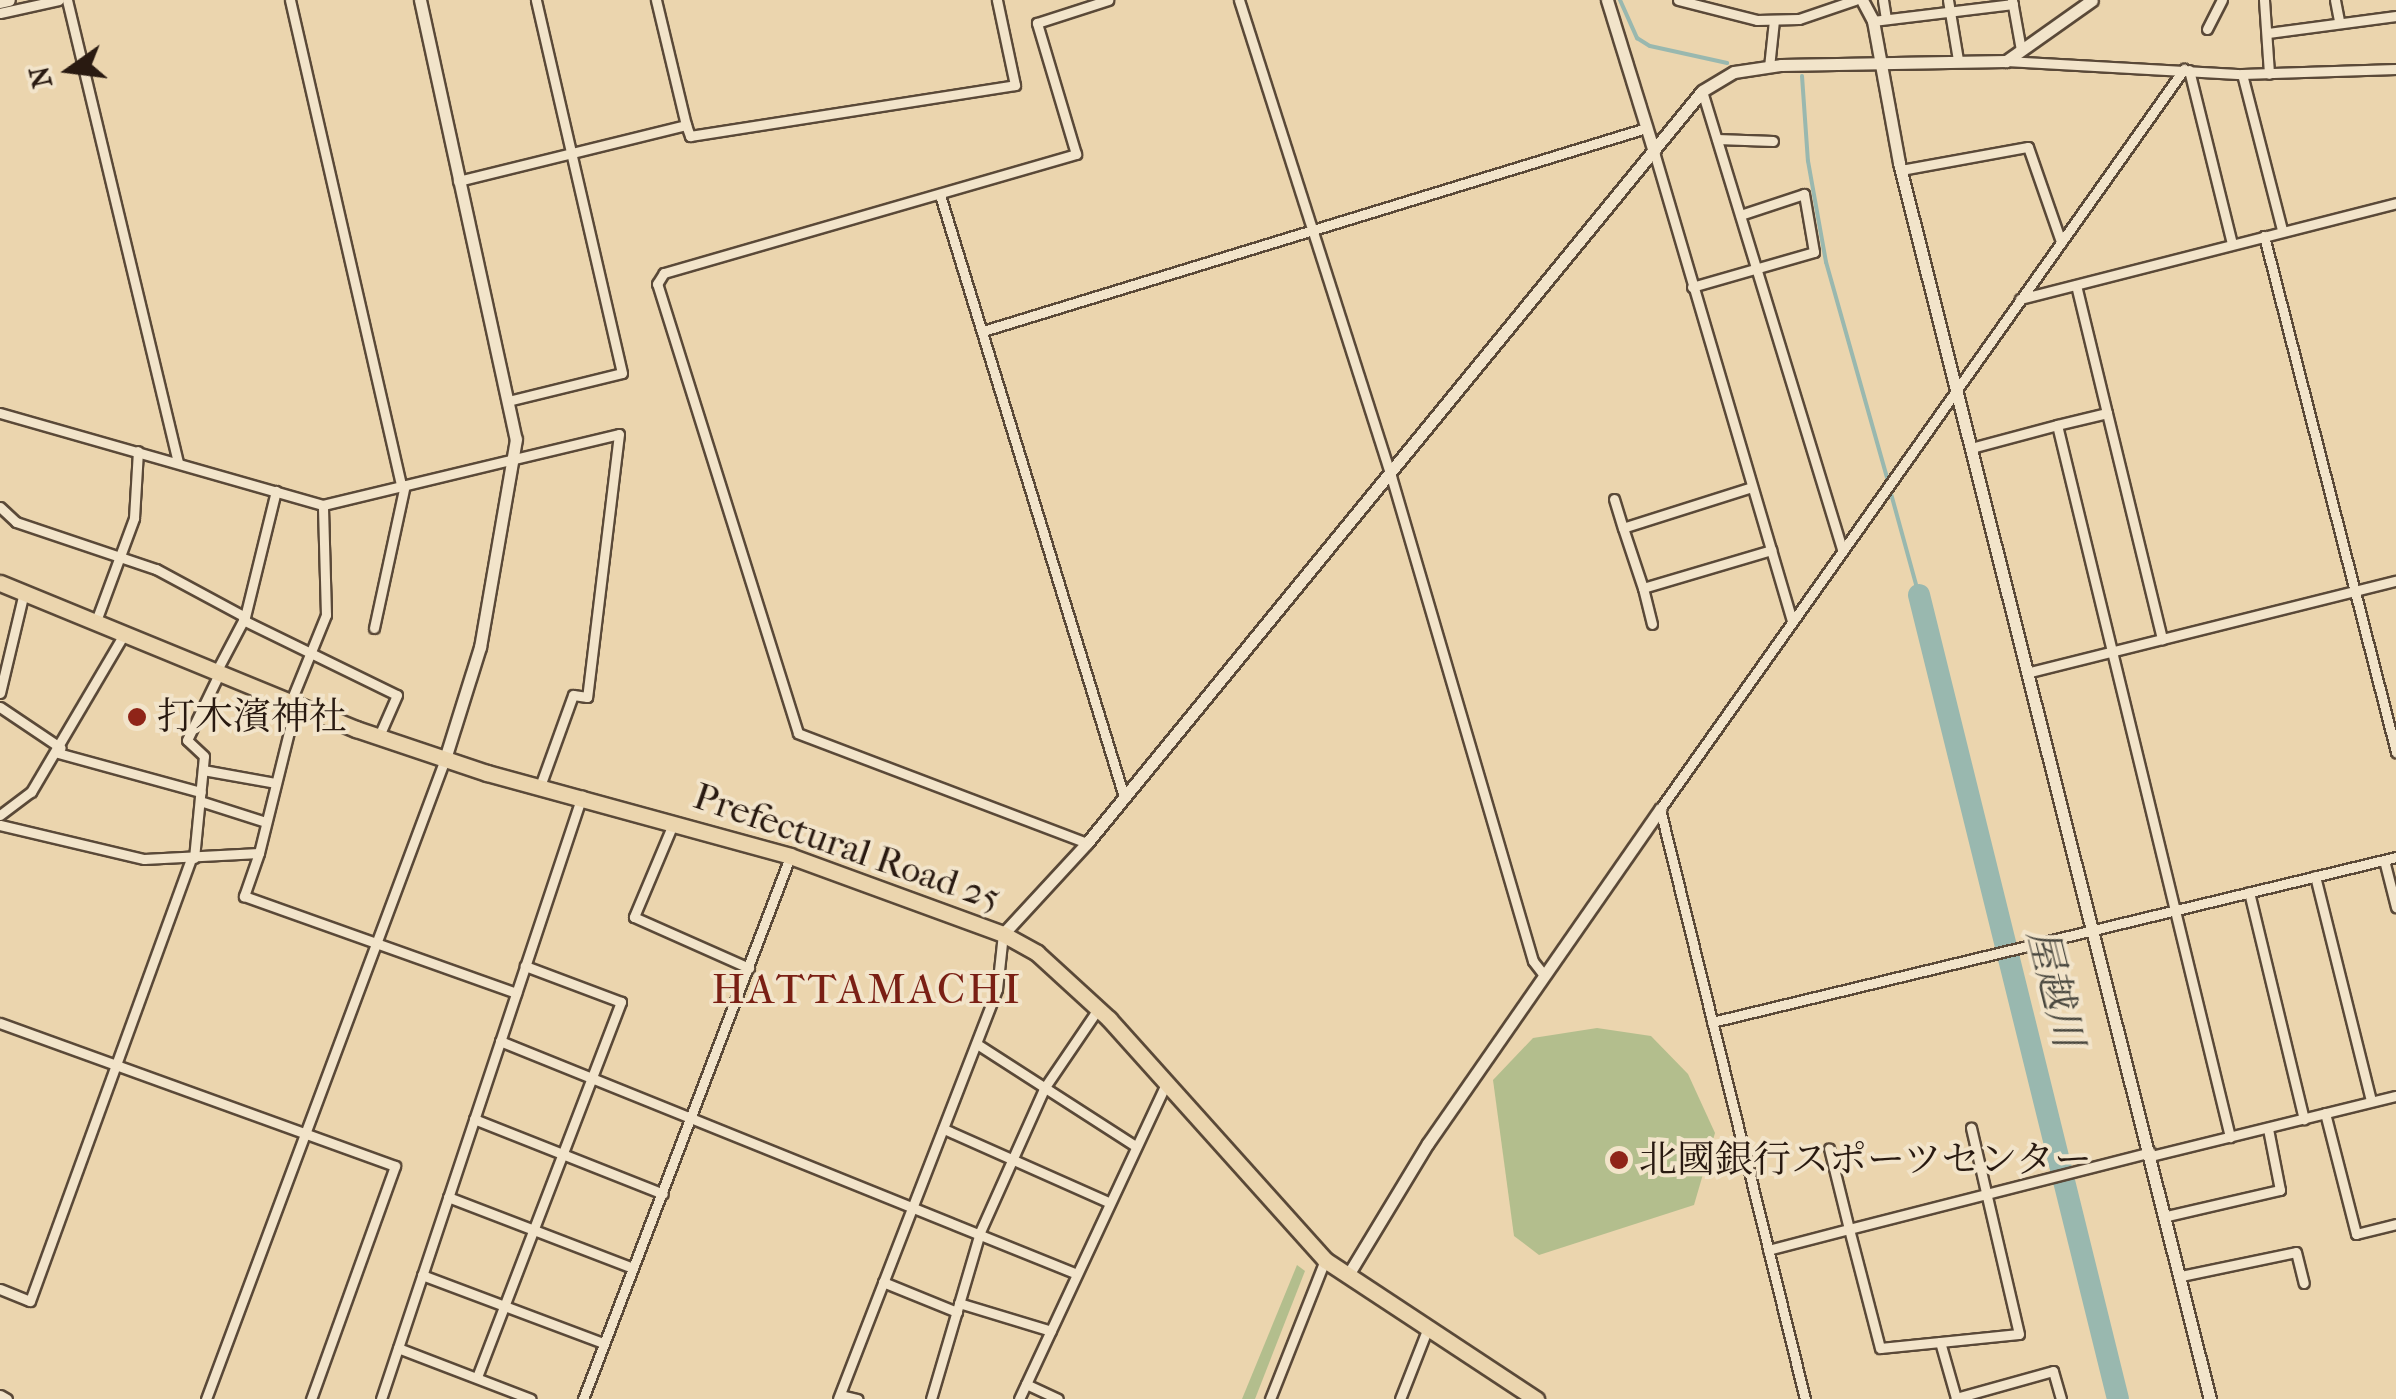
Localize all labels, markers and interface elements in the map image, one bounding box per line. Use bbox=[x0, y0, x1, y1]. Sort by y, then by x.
north arrow bbox=[20, 20, 120, 120]
text: N bbox=[22, 63, 59, 92]
place label: 打木濱神社 bbox=[157, 694, 347, 740]
marker: 打木濱神社 bbox=[126, 706, 148, 728]
street label: Prefectural Road 25 bbox=[688, 773, 1006, 921]
water label: 屋越川 bbox=[2017, 924, 2093, 1052]
district label: HATTAMACHI bbox=[712, 965, 1022, 1015]
place label: 北國銀行スポーツセンター bbox=[1639, 1137, 2095, 1183]
marker: 北國銀行スポーツセンター bbox=[1608, 1149, 1630, 1171]

